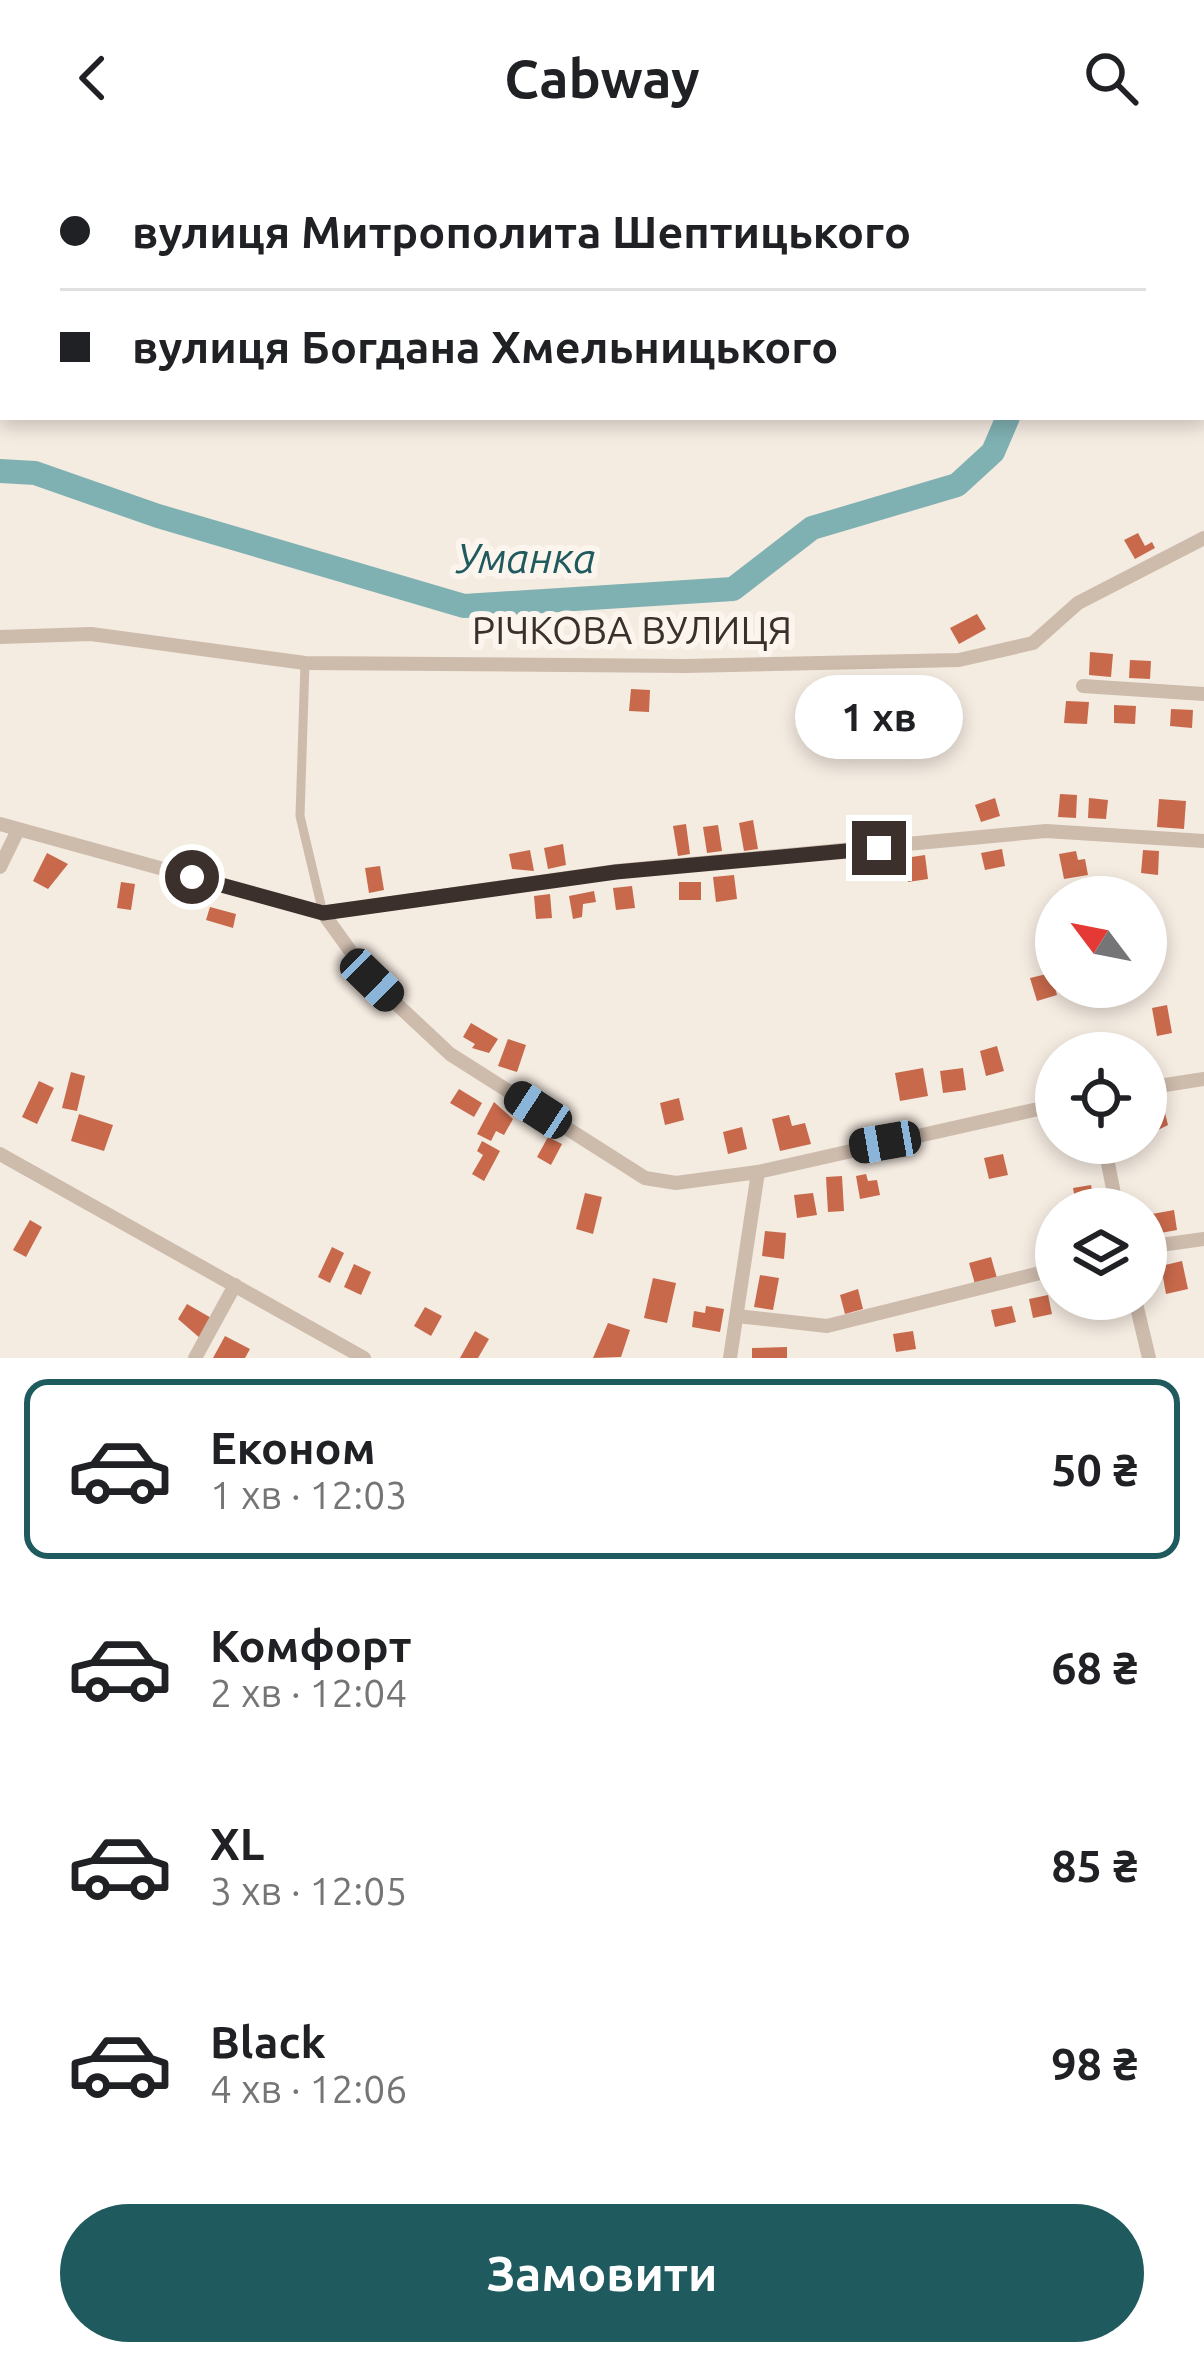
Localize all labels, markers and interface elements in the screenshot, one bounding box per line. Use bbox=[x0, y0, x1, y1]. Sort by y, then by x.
icon: back bbox=[60, 45, 126, 111]
icon: search bbox=[1078, 45, 1144, 111]
text: Cabway bbox=[504, 48, 700, 108]
text: вулиця Митрополита Шептицького bbox=[132, 206, 911, 257]
text: вулиця Богдана Хмельницького bbox=[132, 321, 838, 372]
water label: Уманка bbox=[455, 534, 596, 581]
street label: РІЧКОВА ВУЛИЦЯ bbox=[472, 608, 792, 651]
callout: 1 хв bbox=[795, 674, 963, 758]
text: 1 хв bbox=[841, 695, 917, 738]
route end bbox=[852, 821, 906, 875]
route start bbox=[165, 850, 219, 904]
north arrow bbox=[1035, 876, 1167, 1008]
map controls bbox=[1035, 876, 1167, 1320]
car bbox=[334, 942, 410, 1018]
button: locate bbox=[1035, 1032, 1167, 1164]
car bbox=[498, 1075, 578, 1145]
car bbox=[846, 1118, 924, 1166]
button: layers bbox=[1035, 1188, 1167, 1320]
icon: car bbox=[66, 1415, 174, 1523]
text: Економ bbox=[210, 1422, 376, 1473]
text: 50 ₴ bbox=[1051, 1444, 1138, 1495]
text: 1 хв · 12:03 bbox=[210, 1473, 407, 1516]
icon: car bbox=[66, 1613, 174, 1721]
text: Комфорт bbox=[210, 1620, 412, 1671]
text: 68 ₴ bbox=[1051, 1642, 1138, 1693]
text: 2 хв · 12:04 bbox=[210, 1671, 407, 1714]
icon: car bbox=[66, 1811, 174, 1919]
text: XL bbox=[210, 1818, 264, 1869]
text: 85 ₴ bbox=[1051, 1840, 1138, 1891]
text: 3 хв · 12:05 bbox=[210, 1869, 407, 1912]
icon: car bbox=[66, 2009, 174, 2117]
text: Black bbox=[210, 2016, 326, 2067]
text: 98 ₴ bbox=[1051, 2038, 1138, 2089]
text: 4 хв · 12:06 bbox=[210, 2067, 407, 2110]
button: Замовити bbox=[60, 2204, 1144, 2342]

